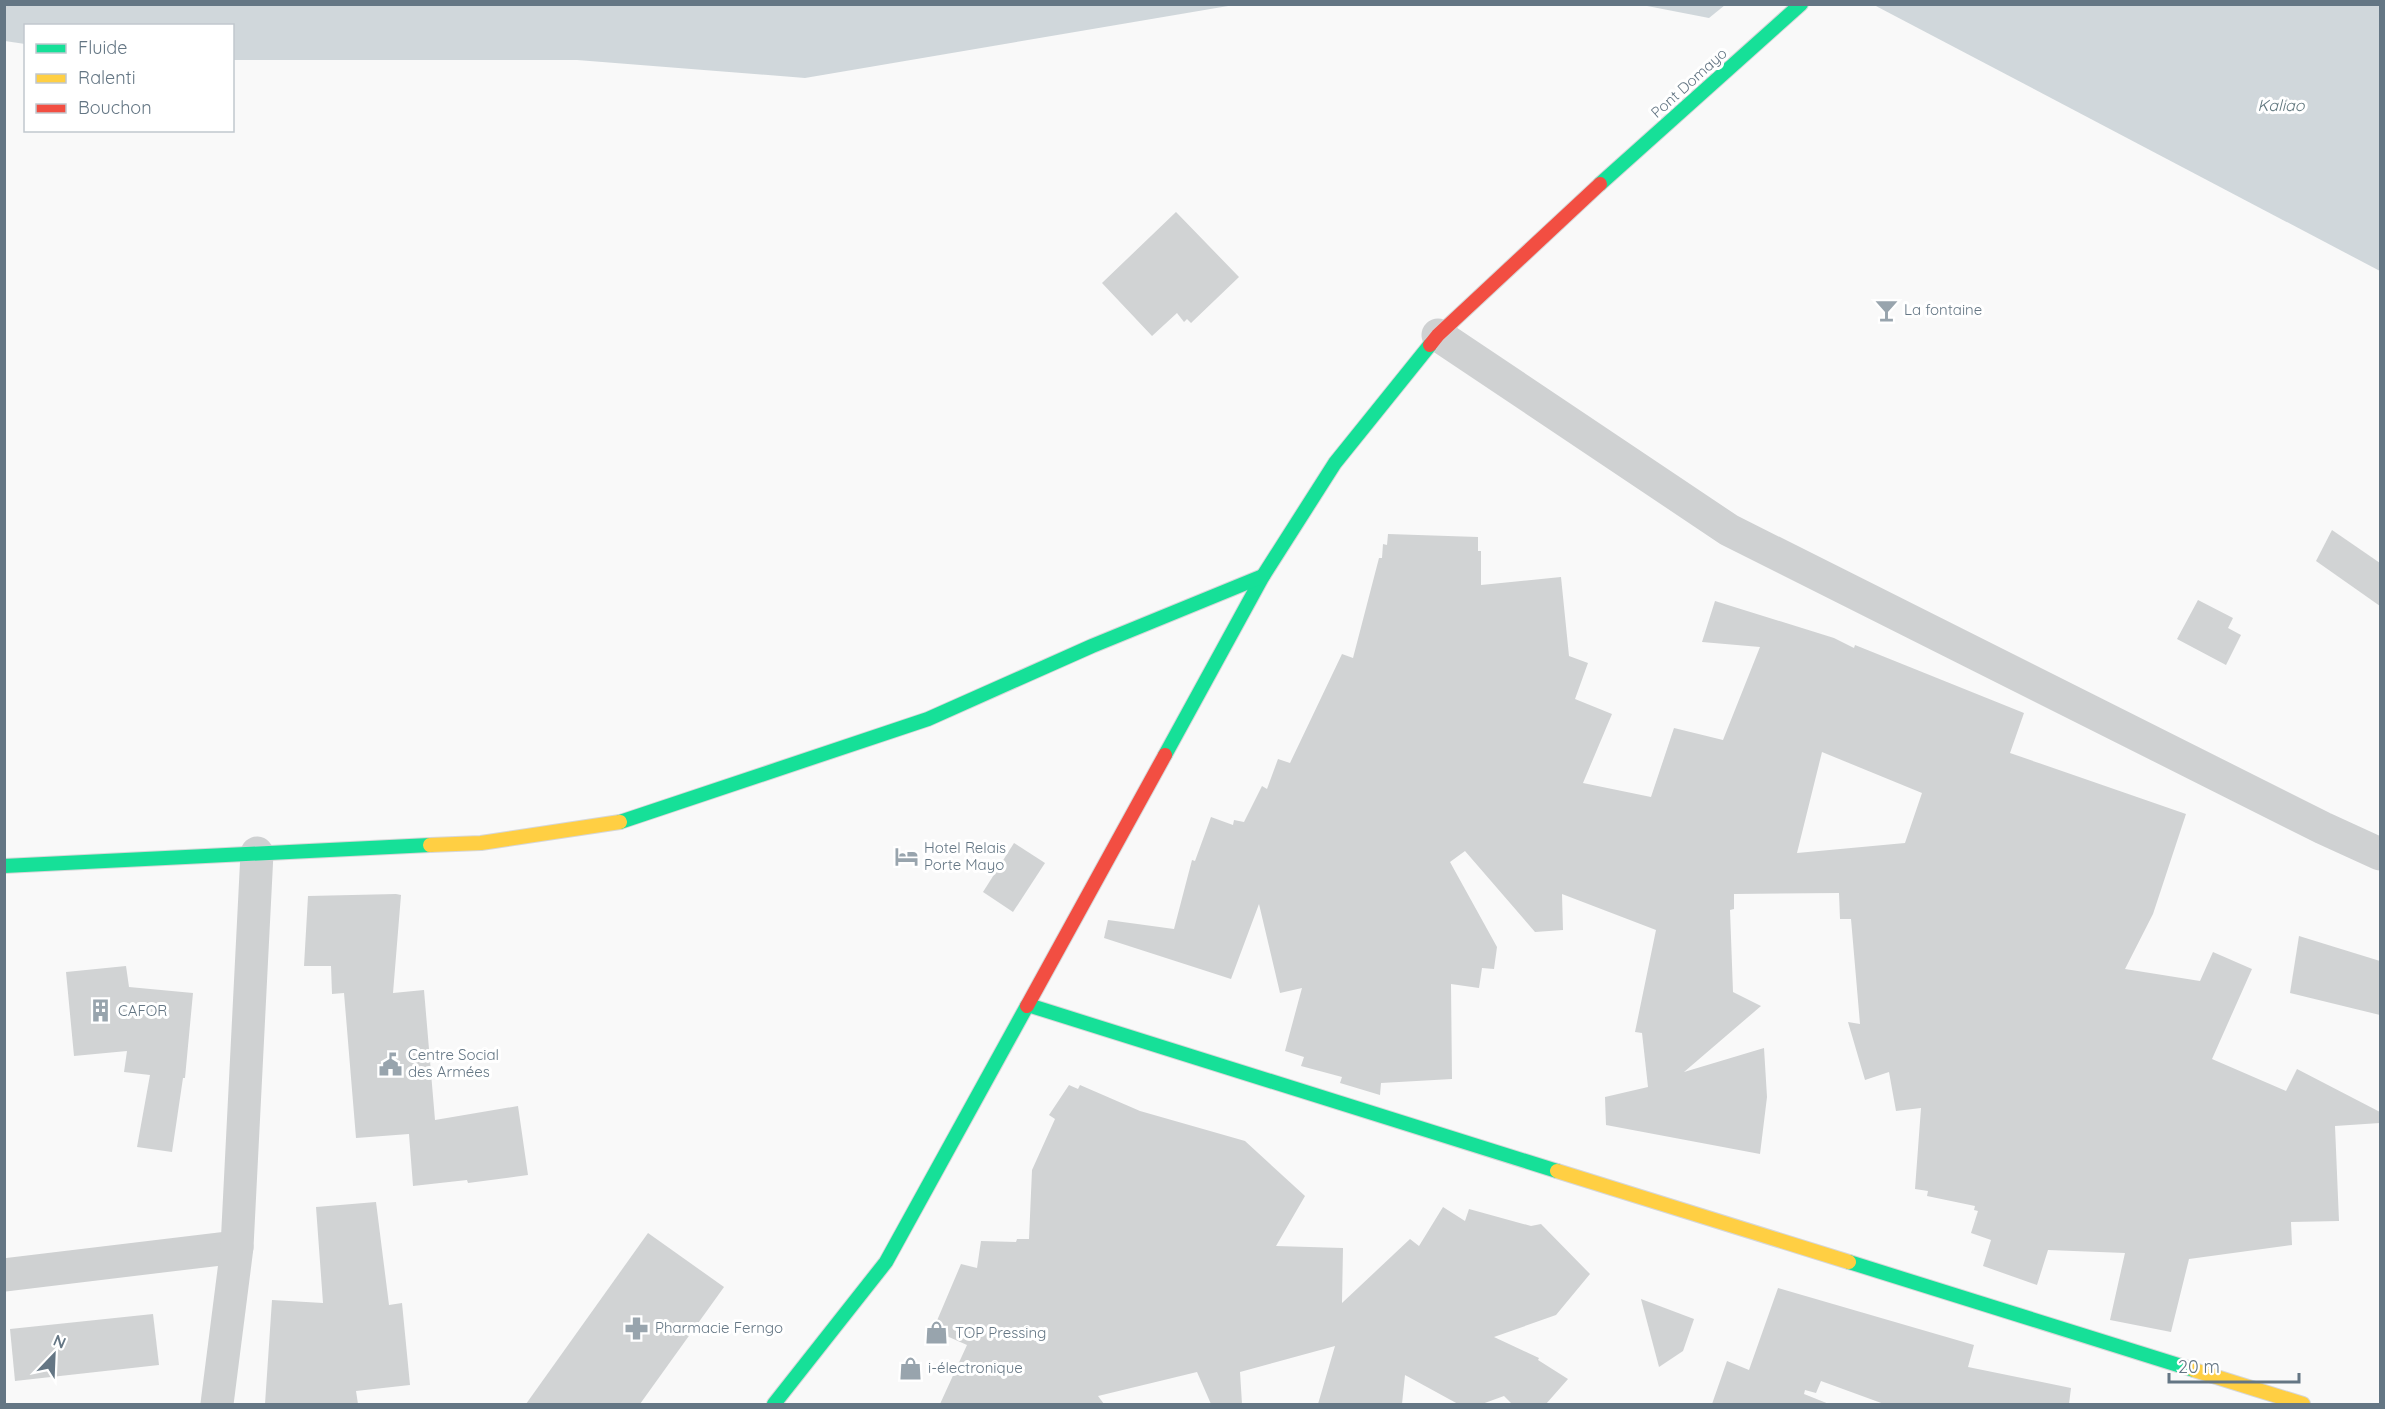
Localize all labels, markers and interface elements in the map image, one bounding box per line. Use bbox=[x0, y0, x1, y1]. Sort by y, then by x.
legend bbox=[24, 24, 234, 132]
text: Fluide bbox=[78, 36, 127, 59]
street label: Pont Domayo bbox=[1647, 43, 1731, 122]
text: Ralenti bbox=[78, 66, 136, 89]
water label: Kaliao bbox=[2258, 95, 2306, 115]
text: Bouchon bbox=[78, 96, 152, 119]
bar icon: La fontaine bbox=[1873, 297, 1899, 323]
place label: La fontaine bbox=[1904, 300, 1982, 319]
place label: Hotel Relais Porte Mayo bbox=[924, 838, 1006, 874]
hotel icon: Hotel Relais Porte Mayo bbox=[893, 844, 919, 870]
building icon: CAFOR bbox=[87, 998, 113, 1024]
place label: CAFOR bbox=[118, 1001, 167, 1020]
place label: Centre Social des Armées bbox=[408, 1045, 499, 1081]
public building icon: Centre Social des Armées bbox=[377, 1051, 403, 1077]
pharmacy icon: Pharmacie Ferngo bbox=[624, 1315, 650, 1341]
place label: Pharmacie Ferngo bbox=[655, 1318, 783, 1337]
shop icon: TOP Pressing bbox=[924, 1320, 950, 1346]
place label: TOP Pressing bbox=[955, 1323, 1046, 1342]
north arrow bbox=[24, 1325, 84, 1385]
text: N bbox=[51, 1330, 69, 1353]
scale bar bbox=[2169, 1346, 2300, 1384]
shop icon: i-électronique bbox=[897, 1355, 923, 1381]
text: 20 m bbox=[2178, 1355, 2220, 1378]
place label: i-électronique bbox=[928, 1358, 1023, 1377]

